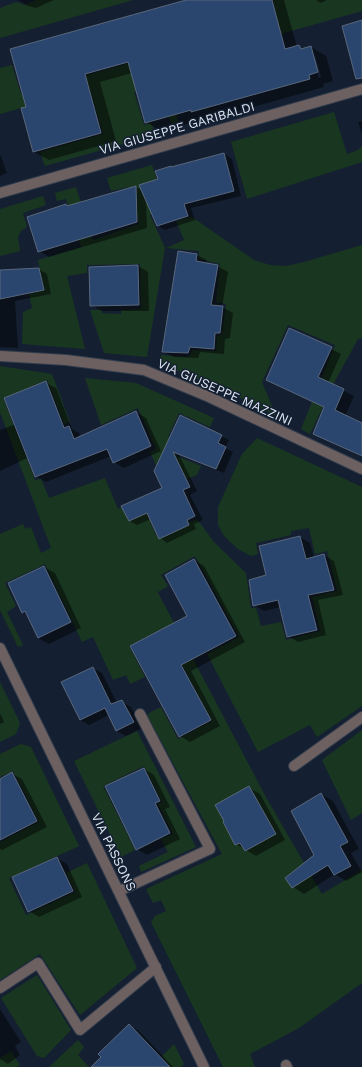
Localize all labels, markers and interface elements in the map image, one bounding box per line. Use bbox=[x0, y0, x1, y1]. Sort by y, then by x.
street label: VIA GIUSEPPE GARIBALDI bbox=[98, 99, 256, 157]
street label: VIA GIUSEPPE MAZZINI bbox=[155, 356, 295, 428]
street label: VIA PASSONS bbox=[89, 811, 139, 893]

